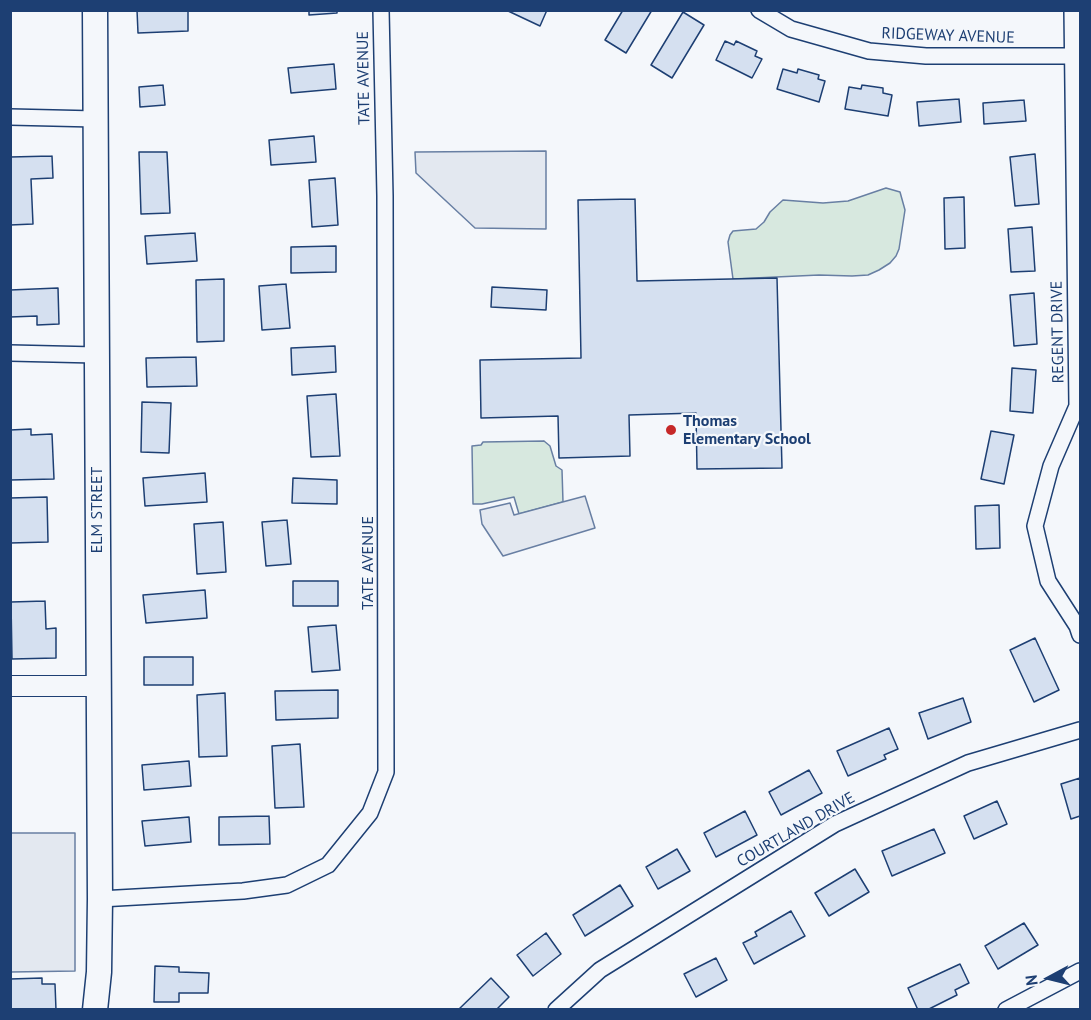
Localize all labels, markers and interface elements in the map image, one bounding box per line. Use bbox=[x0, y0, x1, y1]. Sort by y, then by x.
street label: RIDGEWAY AVENUE bbox=[881, 24, 1015, 48]
street label: TATE AVENUE bbox=[354, 31, 374, 125]
street label: REGENT DRIVE bbox=[1048, 280, 1068, 384]
place label: Thomas Elementary School bbox=[683, 411, 811, 449]
marker: Thomas Elementary School bbox=[664, 423, 678, 437]
street label: ELM STREET bbox=[87, 467, 107, 553]
street label: TATE AVENUE bbox=[358, 516, 378, 610]
street label: COURTLAND DRIVE bbox=[734, 788, 858, 872]
north arrow bbox=[1019, 948, 1079, 1008]
text: N bbox=[1021, 974, 1042, 987]

